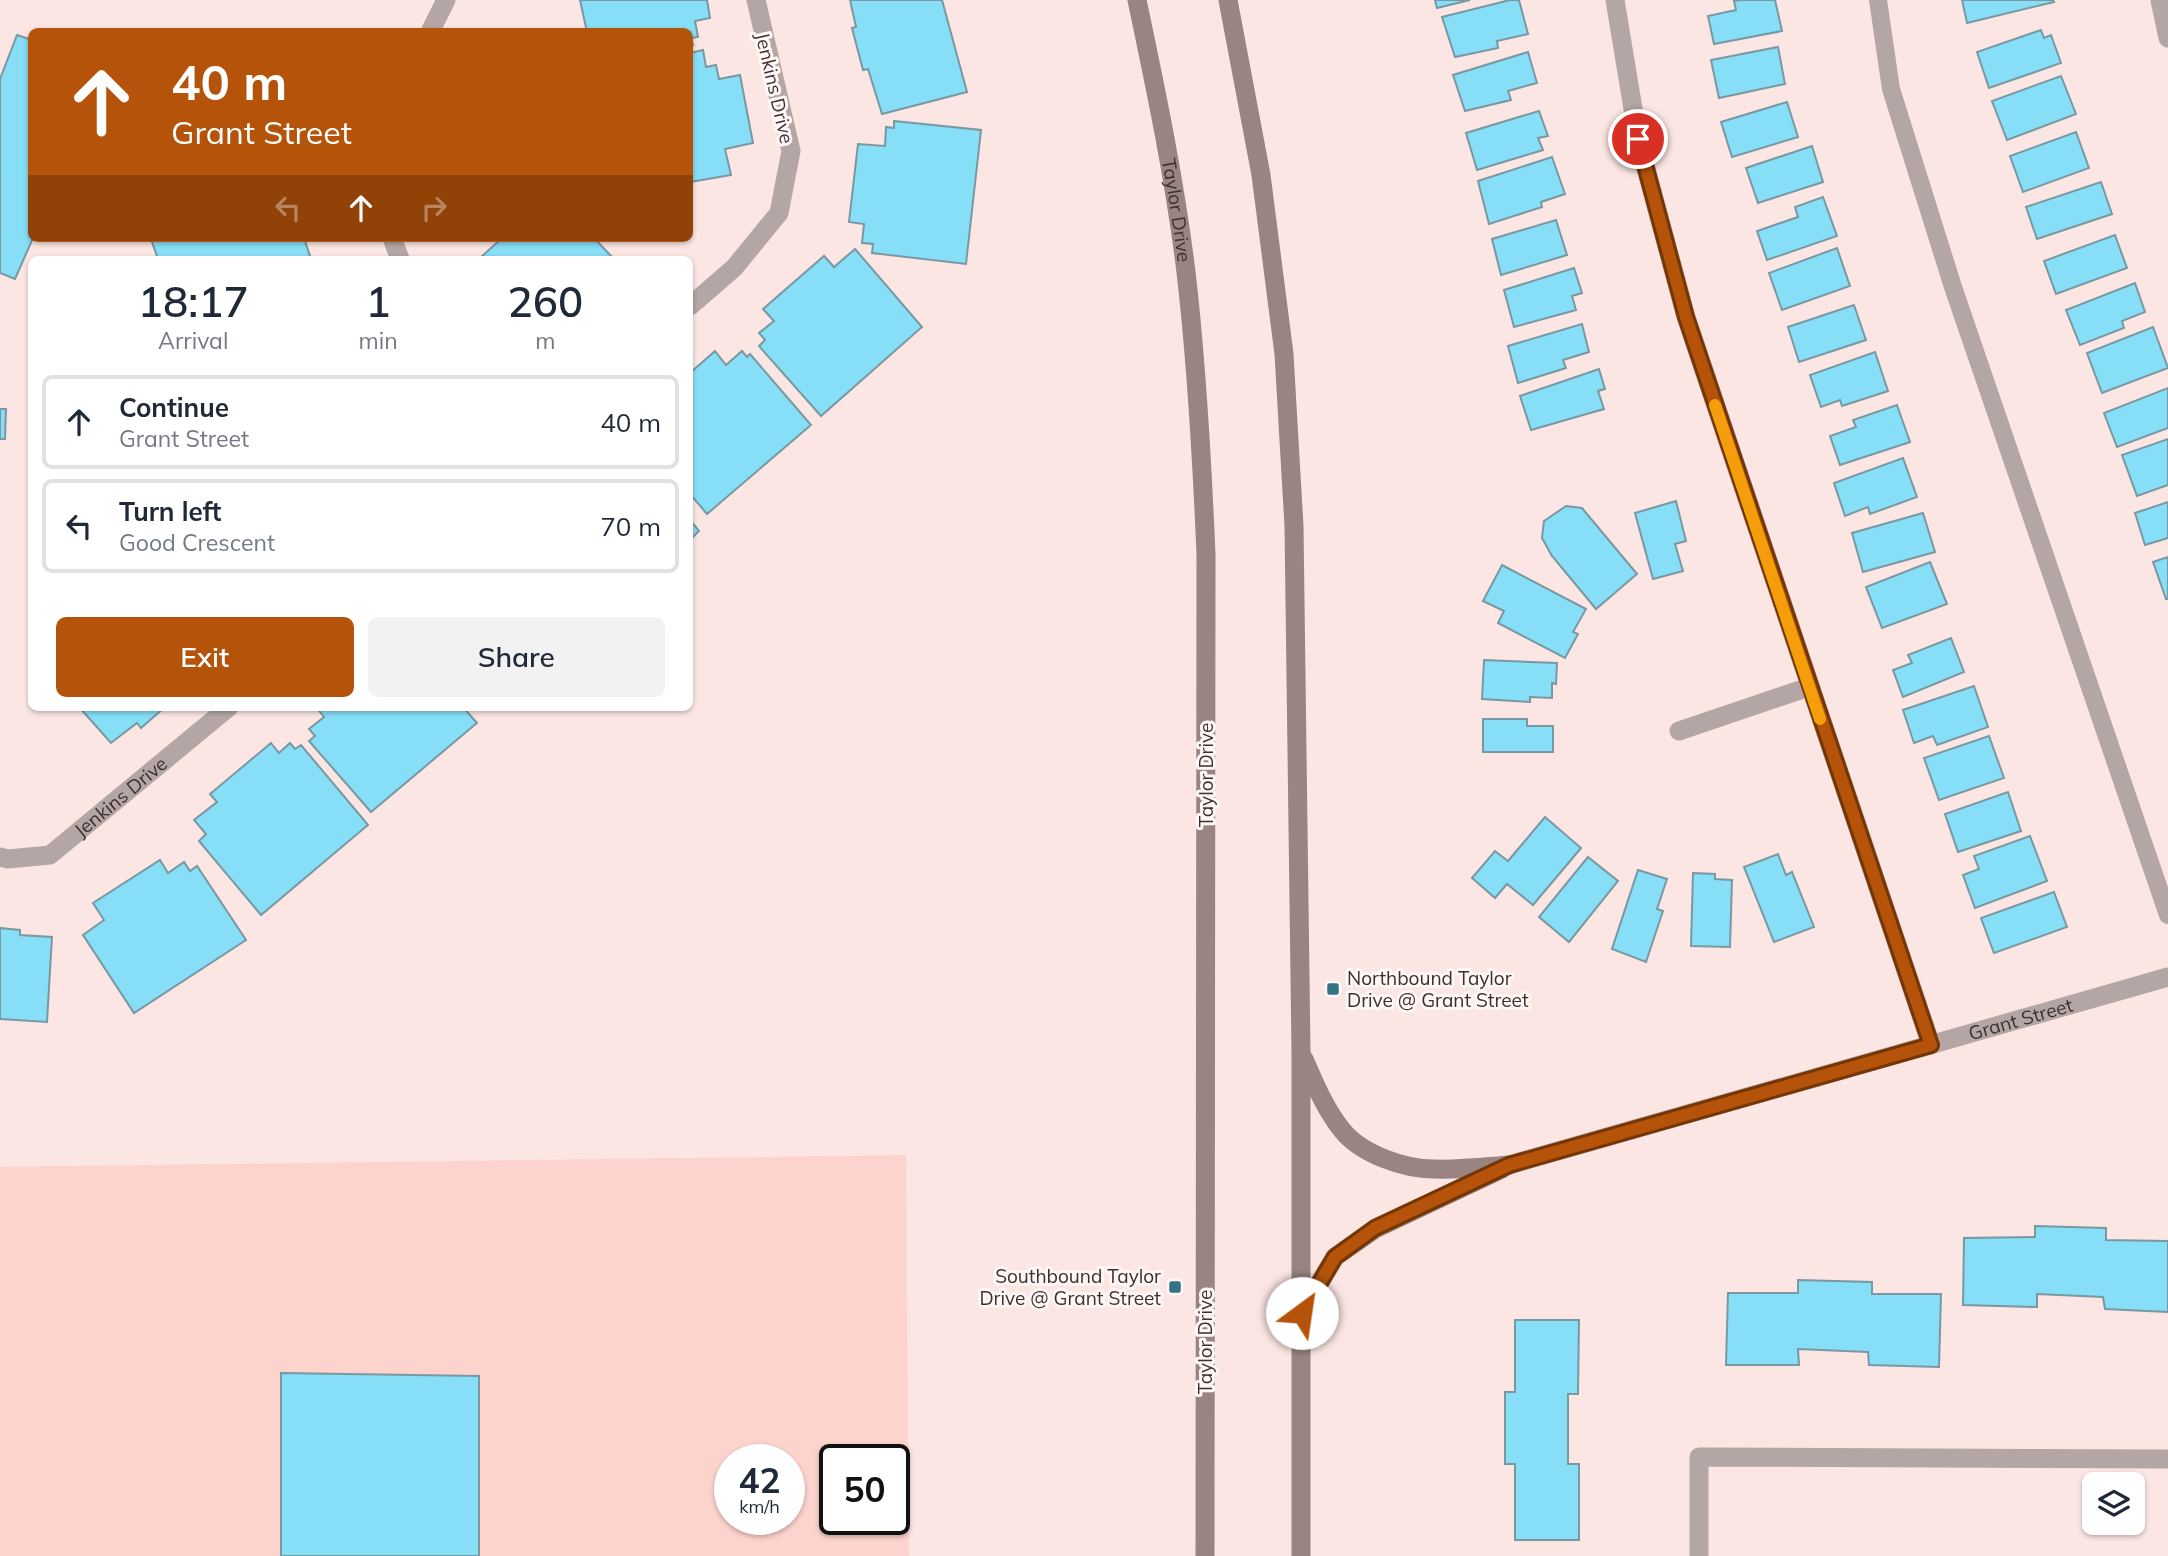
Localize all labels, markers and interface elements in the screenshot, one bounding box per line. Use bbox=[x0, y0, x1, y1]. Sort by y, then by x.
street label: Jenkins Drive bbox=[751, 30, 799, 146]
text: 40 m bbox=[171, 51, 287, 112]
icon: ahead bbox=[56, 56, 147, 147]
pin bbox=[1608, 109, 1668, 169]
text: Grant Street bbox=[171, 112, 352, 152]
icon: arrive bbox=[1619, 120, 1657, 158]
street label: Taylor Drive bbox=[1157, 156, 1197, 264]
icon: left bbox=[269, 189, 307, 227]
icon: ahead bbox=[342, 189, 380, 227]
icon: right bbox=[415, 189, 453, 227]
text: 18:17 bbox=[138, 275, 249, 328]
text: 1 bbox=[365, 275, 391, 328]
text: 260 bbox=[508, 275, 583, 328]
text: Arrival bbox=[158, 326, 228, 355]
text: min bbox=[358, 326, 398, 355]
text: m bbox=[535, 326, 555, 355]
text: Continue bbox=[119, 391, 229, 424]
icon: ahead bbox=[60, 403, 98, 441]
text: 40 m bbox=[600, 406, 661, 439]
text: Grant Street bbox=[119, 424, 249, 453]
text: Turn left bbox=[119, 495, 221, 528]
icon: left bbox=[60, 507, 98, 545]
text: 70 m bbox=[600, 510, 661, 543]
text: Good Crescent bbox=[119, 528, 275, 557]
button: Exit bbox=[56, 617, 354, 697]
button: Share bbox=[368, 617, 665, 697]
street label: Taylor Drive bbox=[1194, 723, 1218, 827]
street label: Jenkins Drive bbox=[69, 751, 172, 842]
place label: Northbound Taylor Drive @ Grant Street bbox=[1347, 966, 1529, 1012]
marker: Northbound Taylor Drive @ Grant Street bbox=[1325, 981, 1341, 997]
street label: Grant Street bbox=[1966, 993, 2076, 1045]
place label: Southbound Taylor Drive @ Grant Street bbox=[979, 1264, 1161, 1310]
position arrow bbox=[1265, 1276, 1339, 1350]
marker: Southbound Taylor Drive @ Grant Street bbox=[1167, 1279, 1183, 1295]
street label: Taylor Drive bbox=[1193, 1290, 1217, 1394]
speed limit sign: 50 bbox=[819, 1444, 910, 1535]
text: 42 bbox=[738, 1458, 781, 1502]
map controls bbox=[2082, 1472, 2145, 1535]
button: layers bbox=[2082, 1472, 2145, 1535]
text: km/h bbox=[739, 1495, 780, 1518]

